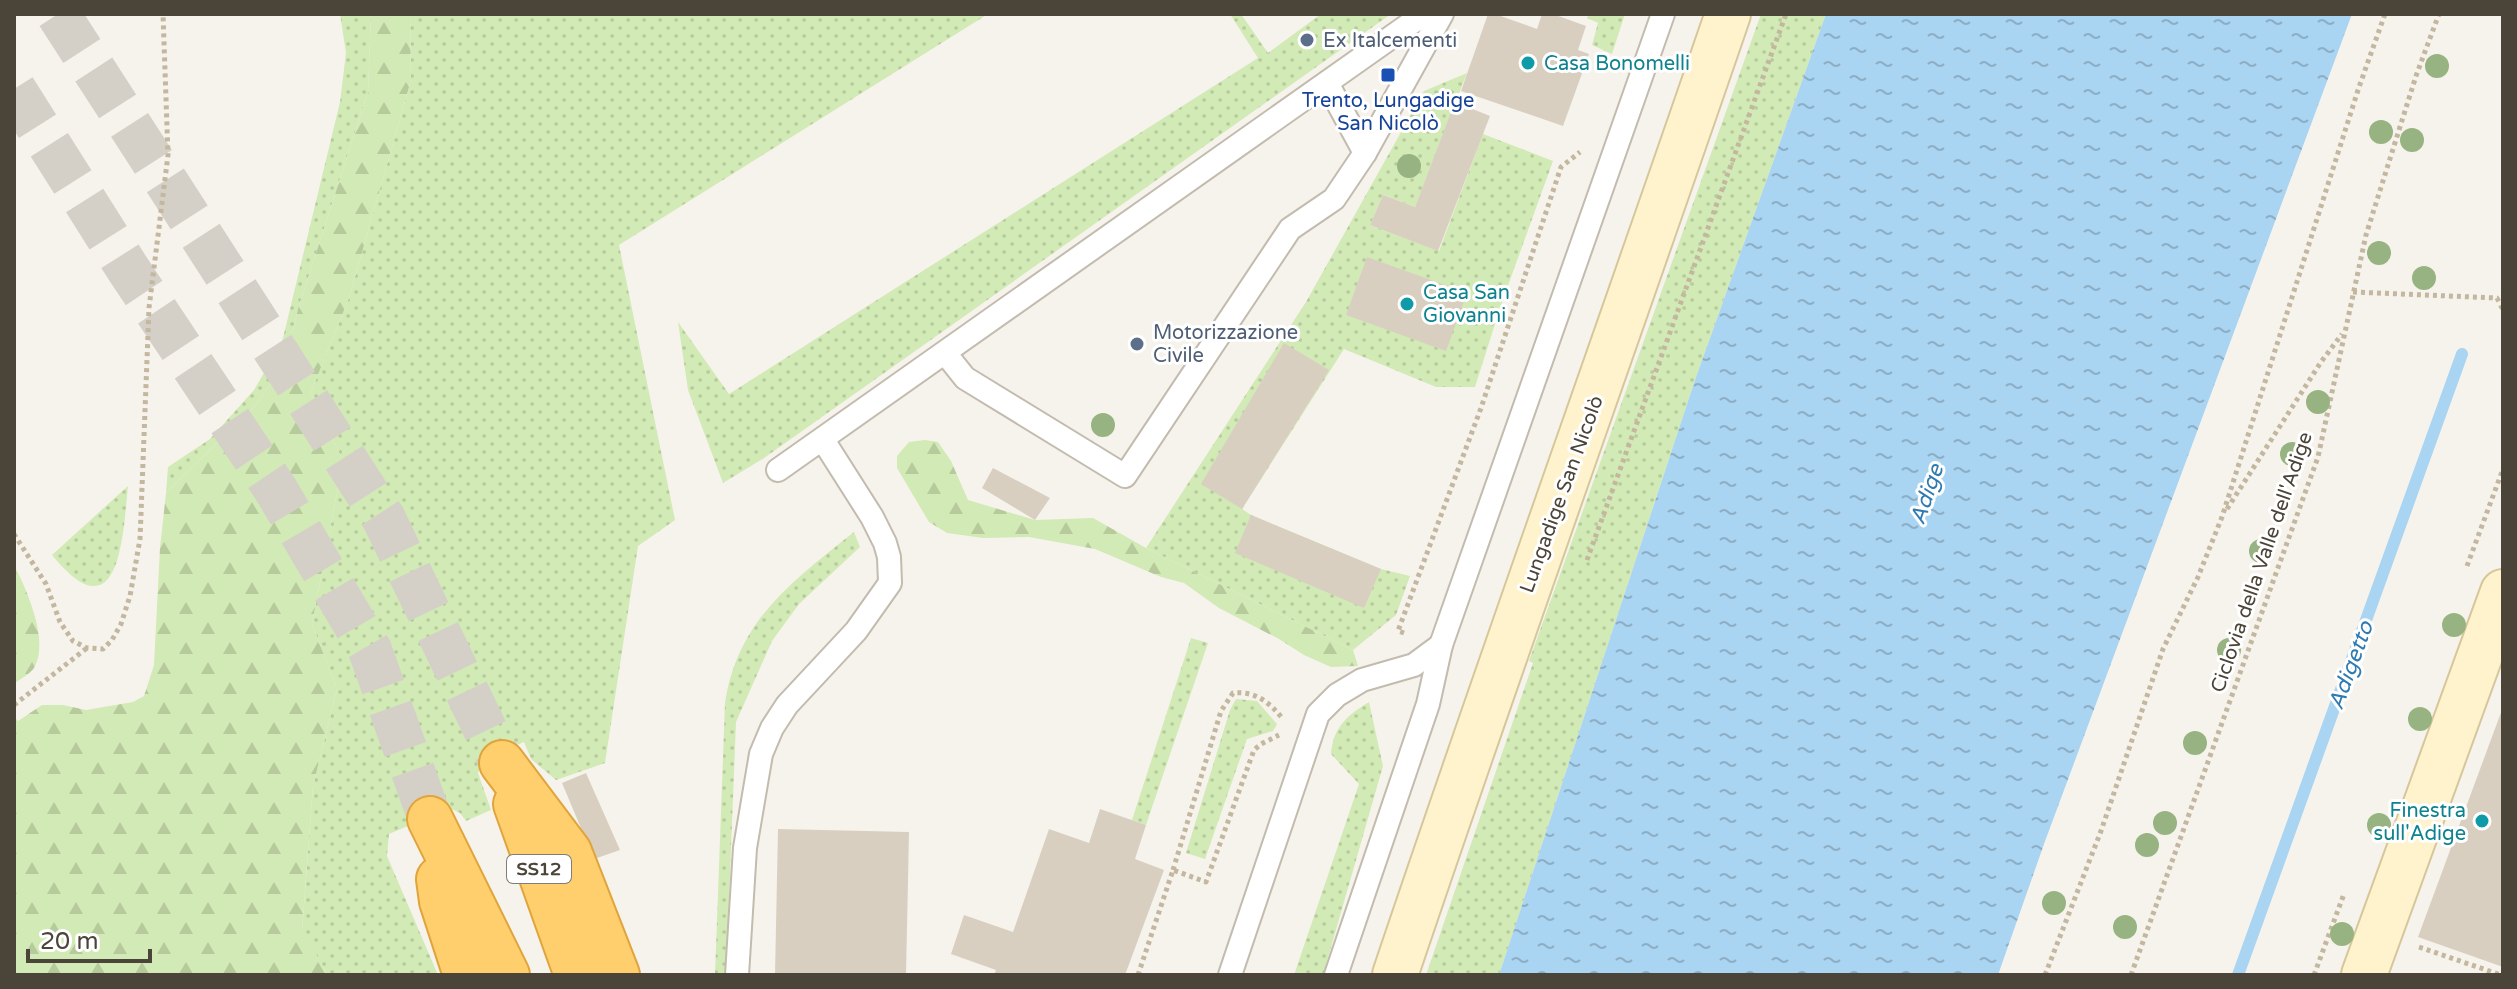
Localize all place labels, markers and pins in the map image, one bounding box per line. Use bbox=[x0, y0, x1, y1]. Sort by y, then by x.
place label: Ex Italcementi bbox=[1323, 29, 1457, 53]
marker: Ex Italcementi bbox=[1298, 31, 1316, 49]
place label: Casa Bonomelli bbox=[1544, 52, 1690, 76]
marker: Casa Bonomelli bbox=[1519, 54, 1537, 72]
marker: Trento, Lungadige San Nicolò bbox=[1379, 66, 1397, 84]
place label: Trento, Lungadige San Nicolò bbox=[1302, 89, 1474, 136]
place label: Casa San Giovanni bbox=[1423, 281, 1510, 328]
marker: Casa San Giovanni bbox=[1398, 295, 1416, 313]
place label: Motorizzazione Civile bbox=[1153, 321, 1298, 368]
marker: Motorizzazione Civile bbox=[1128, 335, 1146, 353]
place label: Finestra sull'Adige bbox=[2374, 799, 2466, 846]
marker: Finestra sull'Adige bbox=[2473, 812, 2491, 830]

